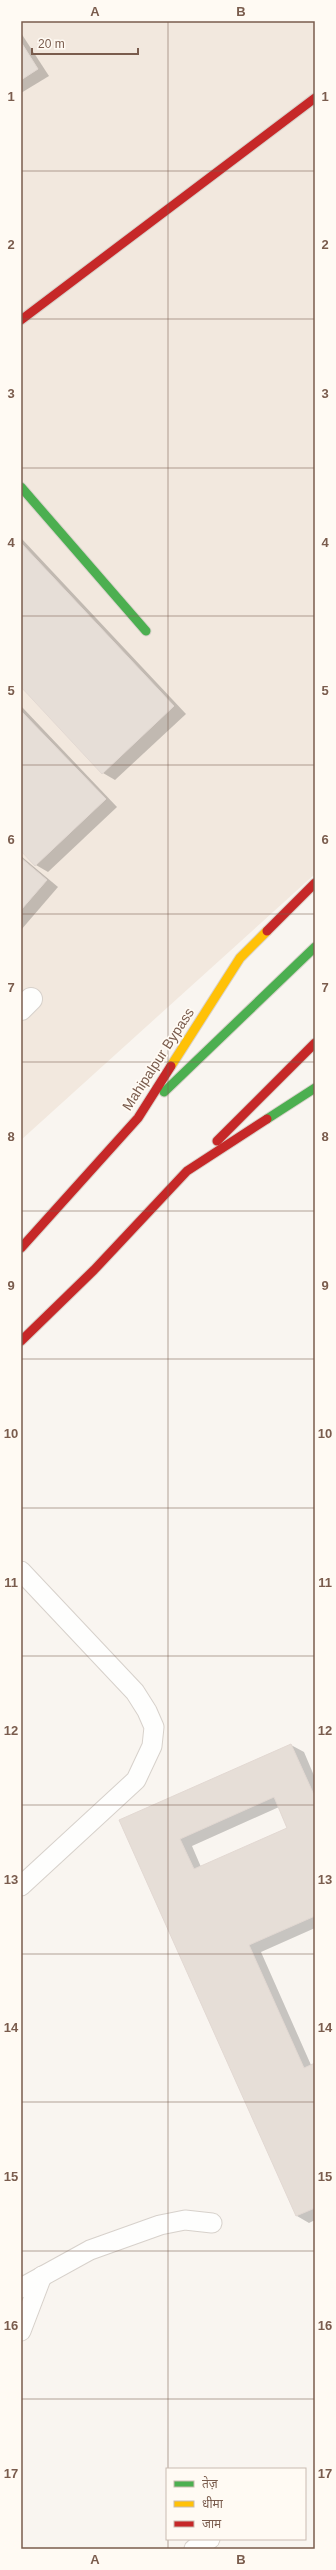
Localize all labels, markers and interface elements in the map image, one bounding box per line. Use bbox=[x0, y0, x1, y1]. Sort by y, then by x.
text: A bbox=[90, 4, 100, 19]
text: B bbox=[236, 4, 246, 19]
scale bar bbox=[32, 30, 138, 56]
text: 20 m bbox=[38, 37, 65, 51]
text: 1 bbox=[7, 89, 15, 104]
text: 1 bbox=[321, 89, 329, 104]
text: 2 bbox=[7, 237, 15, 252]
text: 2 bbox=[321, 237, 329, 252]
text: 3 bbox=[7, 386, 15, 401]
text: 3 bbox=[321, 386, 329, 401]
text: 4 bbox=[7, 535, 15, 550]
text: 4 bbox=[321, 535, 329, 550]
text: 5 bbox=[7, 683, 15, 698]
text: 5 bbox=[321, 683, 329, 698]
text: 6 bbox=[7, 832, 15, 847]
text: 6 bbox=[321, 832, 329, 847]
text: 7 bbox=[7, 980, 15, 995]
text: 7 bbox=[321, 980, 329, 995]
street label: Mahipalpur Bypass bbox=[119, 1005, 197, 1113]
text: 8 bbox=[7, 1129, 15, 1144]
text: 8 bbox=[321, 1129, 329, 1144]
text: 9 bbox=[7, 1278, 15, 1293]
text: 9 bbox=[321, 1278, 329, 1293]
text: 10 bbox=[4, 1426, 18, 1441]
text: 10 bbox=[318, 1426, 332, 1441]
text: 11 bbox=[4, 1575, 18, 1590]
text: 11 bbox=[318, 1575, 332, 1590]
text: 12 bbox=[4, 1723, 18, 1738]
text: 12 bbox=[318, 1723, 332, 1738]
text: 13 bbox=[4, 1872, 18, 1887]
text: 13 bbox=[318, 1872, 332, 1887]
text: 14 bbox=[4, 2020, 19, 2035]
text: 14 bbox=[318, 2020, 333, 2035]
text: 15 bbox=[4, 2169, 18, 2184]
text: 15 bbox=[318, 2169, 332, 2184]
text: 16 bbox=[4, 2318, 18, 2333]
text: 16 bbox=[318, 2318, 332, 2333]
text: 17 bbox=[4, 2466, 18, 2481]
text: 17 bbox=[318, 2466, 332, 2481]
legend bbox=[166, 2468, 306, 2540]
text: तेज़ bbox=[202, 2476, 219, 2491]
text: धीमा bbox=[202, 2496, 224, 2511]
text: जाम bbox=[202, 2517, 222, 2531]
text: A bbox=[90, 2552, 100, 2567]
text: B bbox=[236, 2552, 246, 2567]

